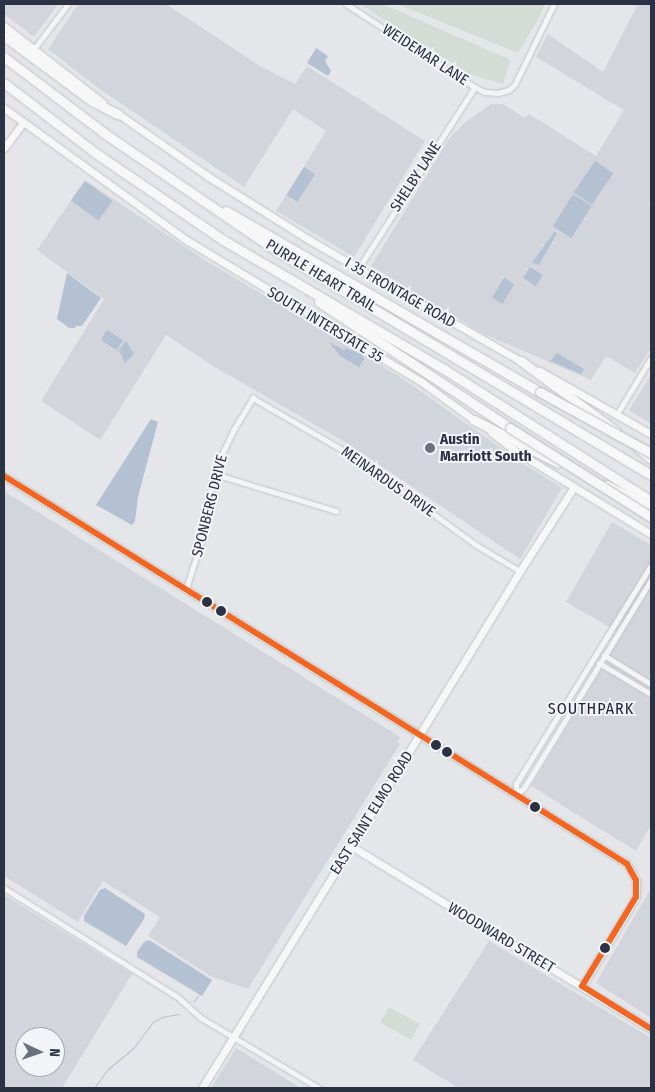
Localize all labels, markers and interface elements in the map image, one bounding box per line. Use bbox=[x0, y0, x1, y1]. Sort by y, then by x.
street label: WEIDEMAR LANE bbox=[379, 21, 471, 89]
street label: SHELBY LANE bbox=[387, 139, 445, 215]
street label: PURPLE HEART TRAIL bbox=[262, 236, 380, 316]
street label: I 35 FRONTAGE ROAD bbox=[341, 254, 459, 332]
street label: SOUTH INTERSTATE 35 bbox=[264, 283, 386, 367]
place label: Austin Marriott South bbox=[440, 430, 532, 465]
marker: Austin Marriott South bbox=[424, 442, 436, 454]
street label: MEINARDUS DRIVE bbox=[338, 443, 438, 521]
street label: SPONBERG DRIVE bbox=[189, 453, 231, 559]
unlabelled marker bbox=[202, 597, 212, 607]
unlabelled marker bbox=[216, 606, 226, 616]
district label: SOUTHPARK bbox=[547, 699, 635, 719]
unlabelled marker bbox=[431, 740, 441, 750]
unlabelled marker bbox=[442, 747, 452, 757]
street label: EAST SAINT ELMO ROAD bbox=[327, 748, 417, 878]
unlabelled marker bbox=[530, 802, 540, 812]
street label: WOODWARD STREET bbox=[444, 899, 558, 977]
unlabelled marker bbox=[600, 943, 610, 953]
north arrow bbox=[15, 1027, 65, 1077]
text: N bbox=[46, 1048, 63, 1057]

